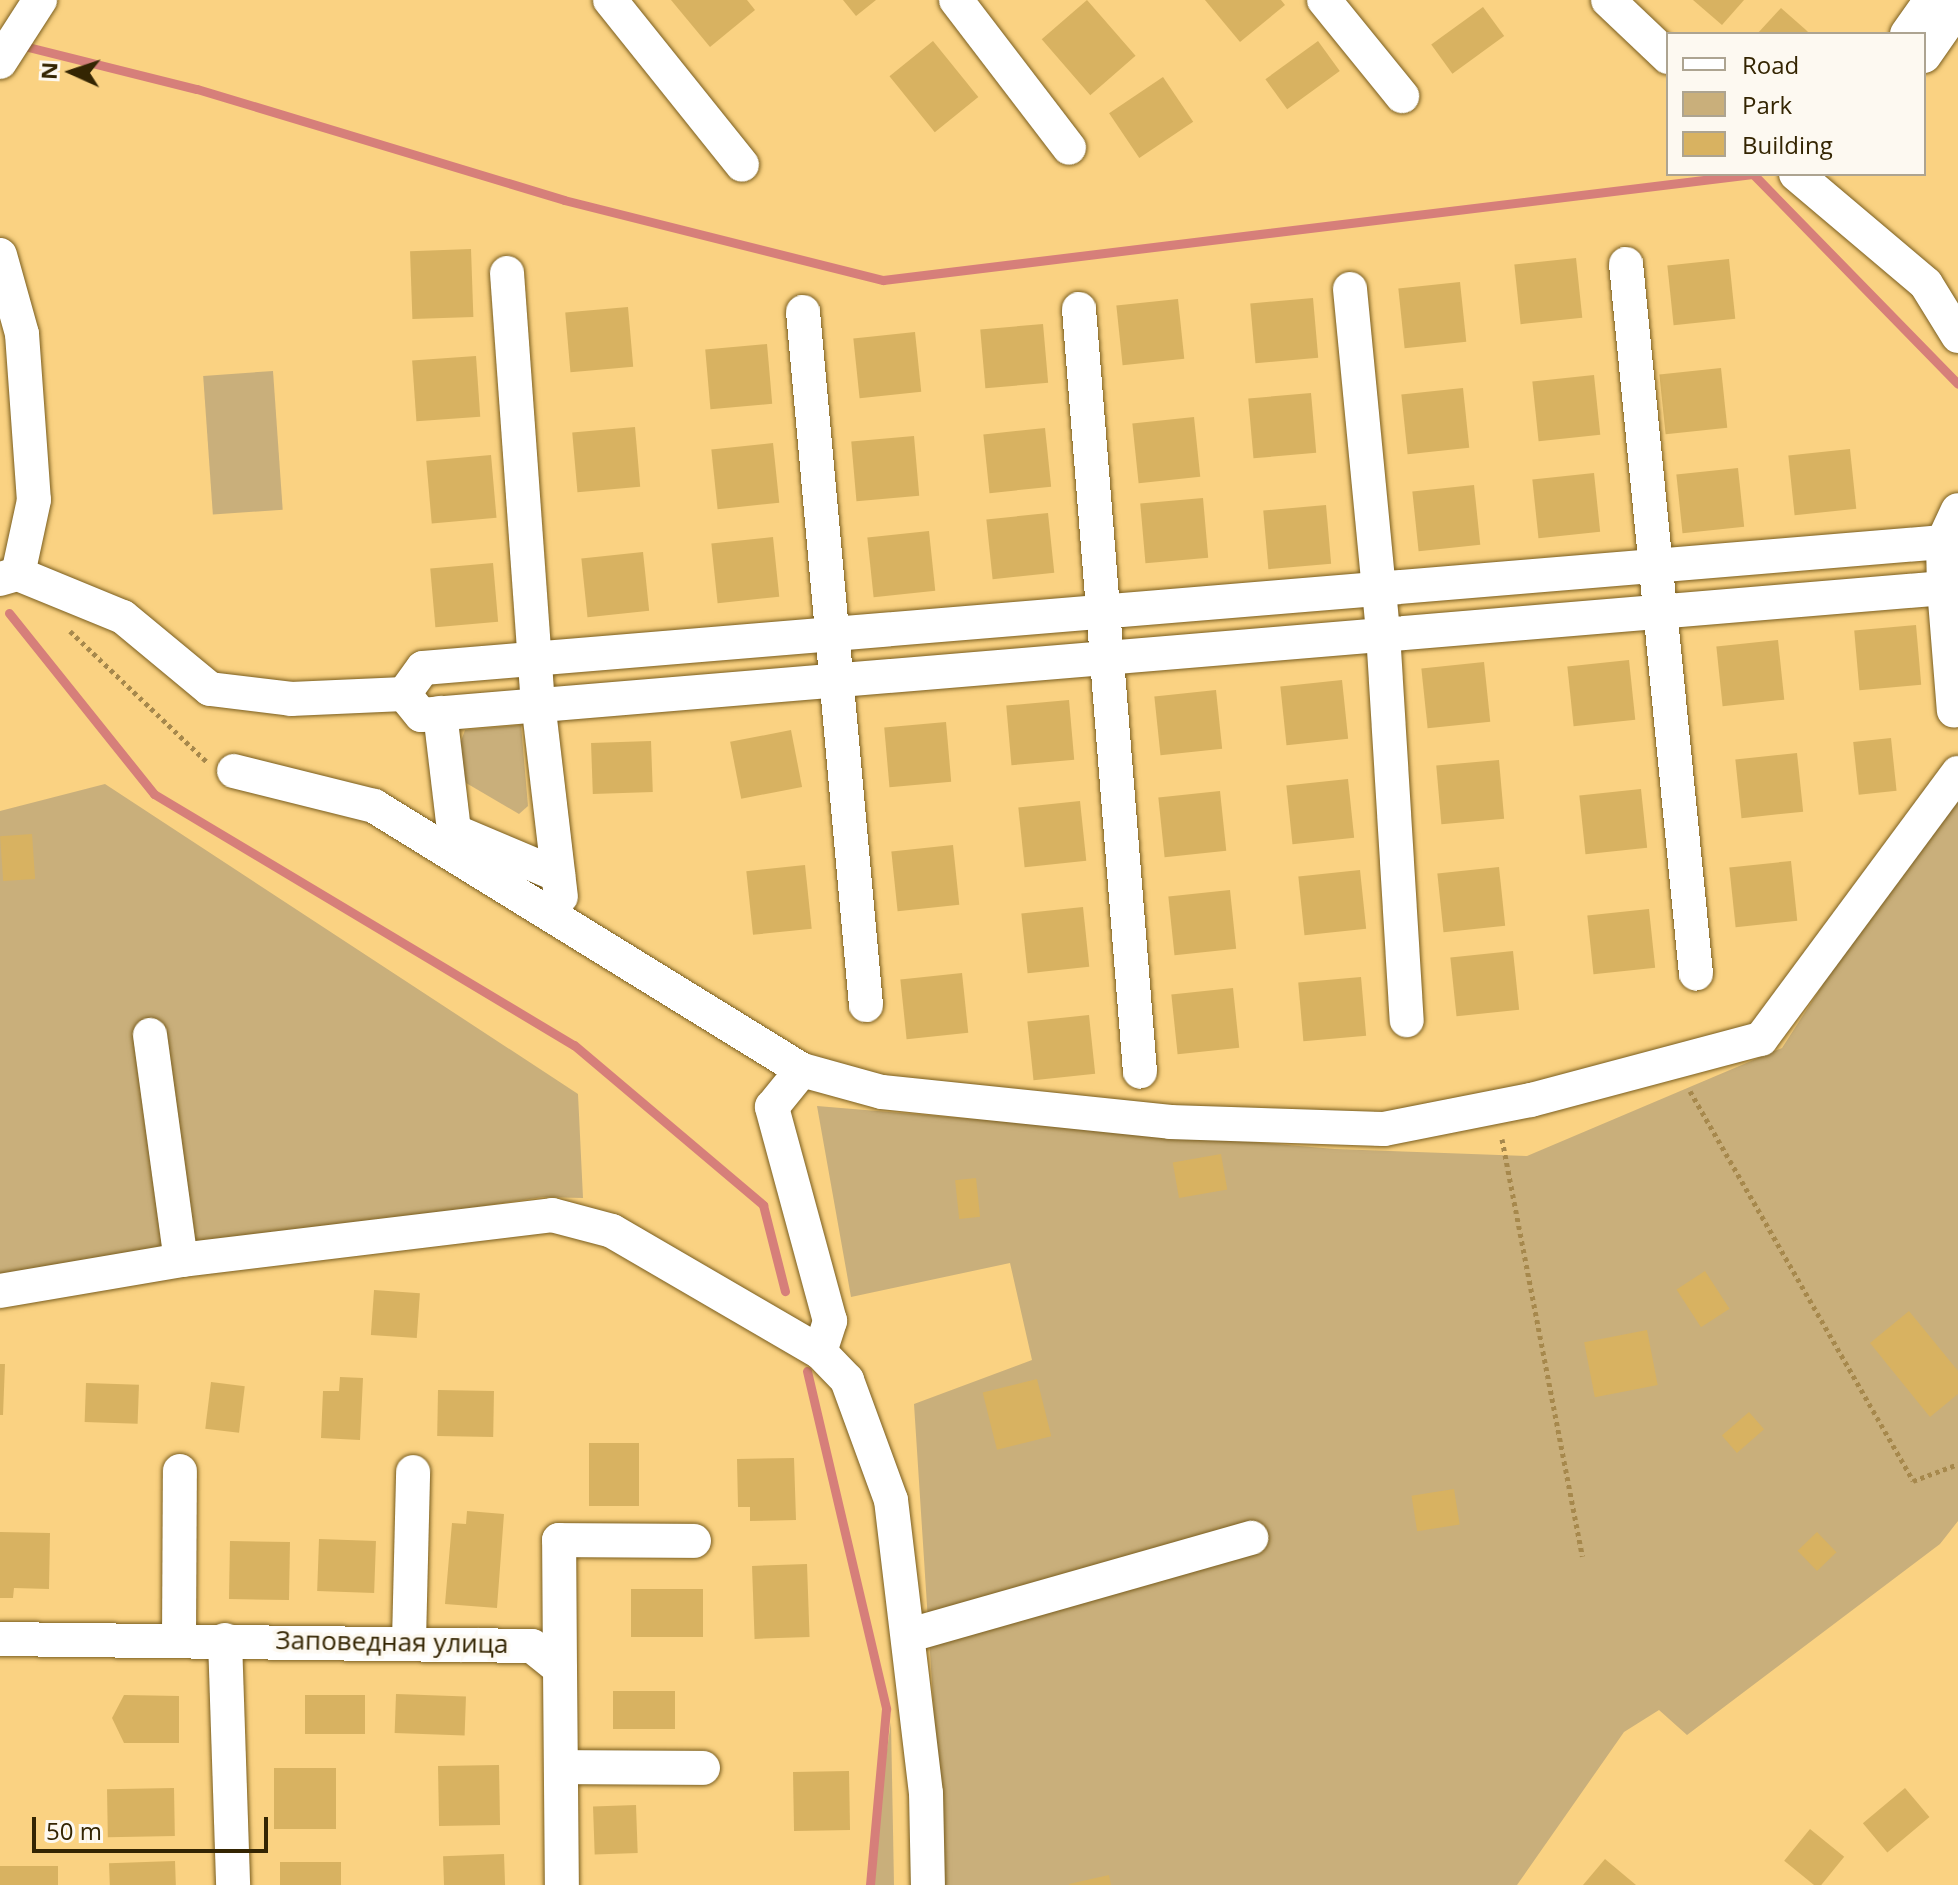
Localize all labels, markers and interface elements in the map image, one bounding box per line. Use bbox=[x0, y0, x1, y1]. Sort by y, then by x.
north arrow bbox=[32, 32, 112, 112]
legend bbox=[1666, 32, 1926, 176]
text: Road bbox=[1742, 48, 1799, 81]
text: N bbox=[33, 61, 63, 80]
text: Park bbox=[1742, 88, 1792, 121]
text: Building bbox=[1742, 128, 1833, 161]
street label: Заповедная улица bbox=[275, 1624, 509, 1660]
scale bar bbox=[36, 1801, 272, 1851]
text: 50 m bbox=[46, 1814, 102, 1847]

